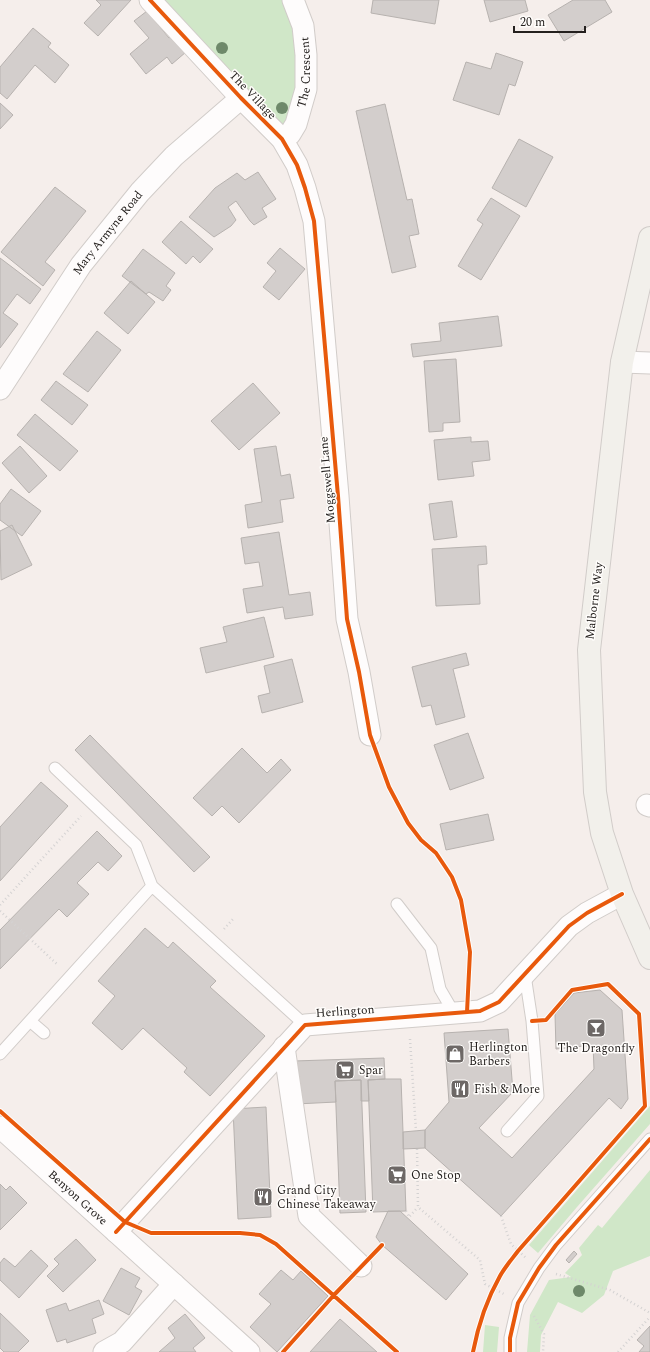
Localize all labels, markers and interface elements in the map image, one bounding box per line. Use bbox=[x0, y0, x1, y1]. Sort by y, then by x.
scale bar bbox=[514, 8, 585, 34]
text: 20 m bbox=[520, 13, 545, 32]
street label: The Crescent bbox=[292, 36, 316, 110]
street label: The Village bbox=[224, 67, 281, 124]
street label: Mary Armyne Road bbox=[68, 186, 148, 279]
street label: Moggswell Lane bbox=[314, 436, 341, 524]
street label: Malborne Way bbox=[580, 560, 609, 641]
street label: Herlington bbox=[315, 1000, 375, 1023]
bar icon: The Dragonfly bbox=[585, 1017, 607, 1039]
place label: Herlington Barbers bbox=[469, 1038, 528, 1071]
place label: The Dragonfly bbox=[557, 1039, 636, 1058]
shop icon: Herlington Barbers bbox=[444, 1043, 466, 1065]
supermarket icon: Spar bbox=[334, 1059, 356, 1081]
place label: Spar bbox=[359, 1061, 383, 1080]
restaurant icon: Fish & More bbox=[449, 1078, 471, 1100]
place label: Fish & More bbox=[474, 1080, 540, 1099]
supermarket icon: One Stop bbox=[386, 1164, 408, 1186]
street label: Benyon Grove bbox=[43, 1166, 112, 1230]
place label: One Stop bbox=[411, 1166, 461, 1185]
place label: Grand City Chinese Takeaway bbox=[277, 1181, 377, 1214]
restaurant icon: Grand City Chinese Takeaway bbox=[252, 1186, 274, 1208]

